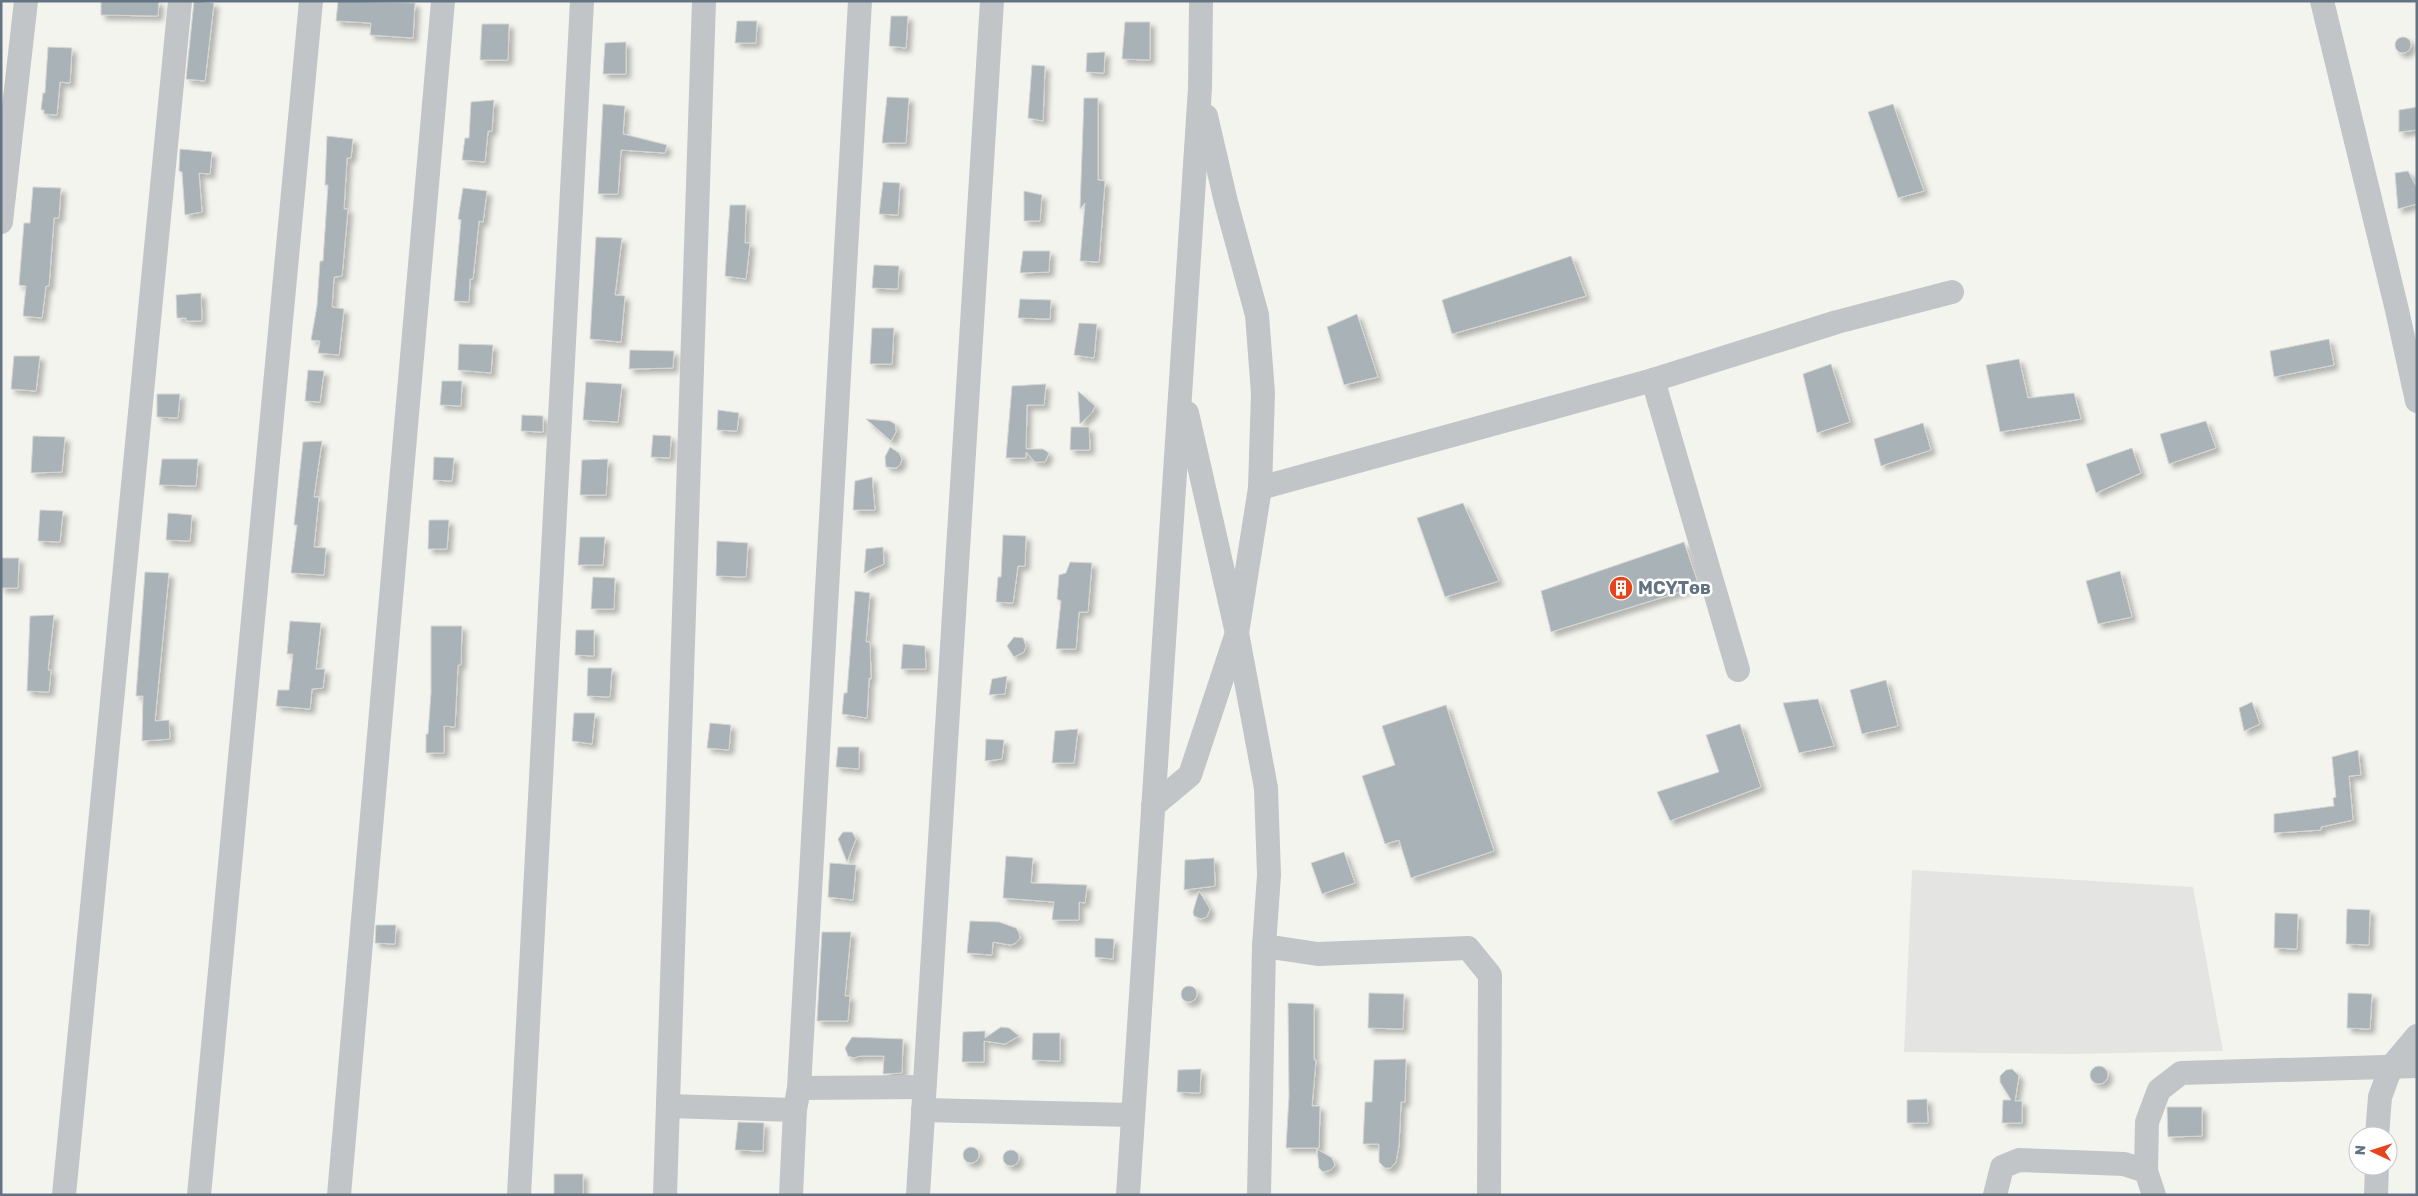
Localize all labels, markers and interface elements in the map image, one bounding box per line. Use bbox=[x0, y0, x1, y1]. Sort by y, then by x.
building icon: МСҮТөв bbox=[1608, 575, 1634, 601]
place label: МСҮТөв bbox=[1638, 577, 1711, 599]
north arrow bbox=[2348, 1126, 2398, 1176]
text: N bbox=[2352, 1145, 2369, 1156]

